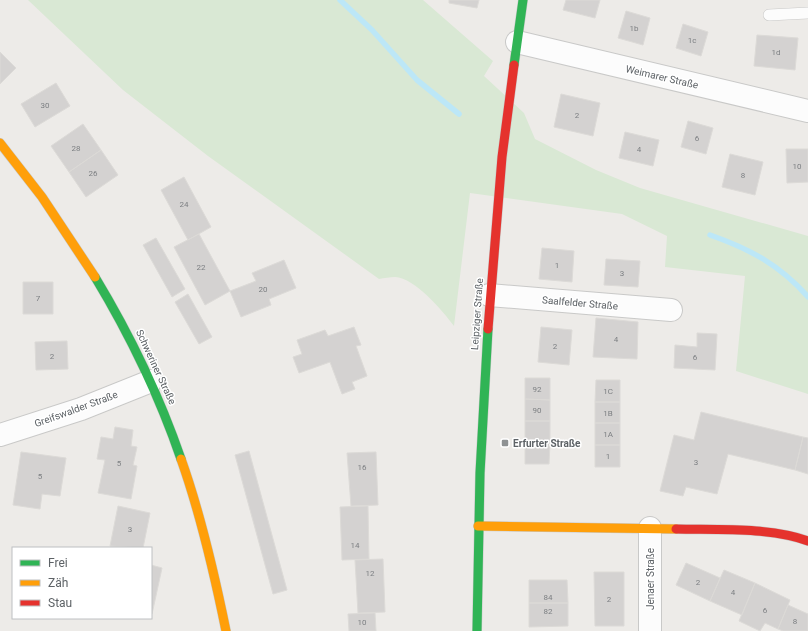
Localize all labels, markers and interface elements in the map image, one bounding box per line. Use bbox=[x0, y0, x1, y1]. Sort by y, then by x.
house number: 1b bbox=[630, 24, 639, 33]
house number: 1c bbox=[688, 36, 696, 45]
house number: 1d bbox=[771, 48, 781, 57]
street label: Weimarer Straße bbox=[625, 63, 699, 91]
house number: 30 bbox=[41, 101, 50, 110]
house number: 2 bbox=[575, 111, 580, 120]
house number: 6 bbox=[695, 134, 700, 143]
house number: 28 bbox=[72, 144, 81, 153]
house number: 4 bbox=[637, 145, 642, 154]
house number: 10 bbox=[793, 162, 802, 171]
house number: 26 bbox=[89, 169, 98, 178]
house number: 8 bbox=[741, 171, 746, 180]
house number: 24 bbox=[180, 200, 189, 209]
house number: 1 bbox=[555, 261, 559, 270]
house number: 22 bbox=[197, 263, 206, 272]
house number: 3 bbox=[620, 269, 624, 278]
street label: Leipziger Straße bbox=[469, 278, 485, 350]
house number: 20 bbox=[259, 285, 268, 294]
house number: 7 bbox=[36, 294, 41, 303]
street label: Saalfelder Straße bbox=[542, 294, 618, 312]
street label: Schweriner Straße bbox=[134, 328, 178, 406]
house number: 4 bbox=[614, 335, 619, 344]
house number: 2 bbox=[553, 342, 558, 351]
house number: 2 bbox=[50, 352, 55, 361]
house number: 6 bbox=[693, 353, 698, 362]
house number: 92 bbox=[533, 385, 542, 394]
house number: 1C bbox=[603, 387, 613, 396]
street label: Greifswalder Straße bbox=[33, 389, 119, 429]
house number: 90 bbox=[533, 406, 542, 415]
house number: 1B bbox=[603, 409, 613, 418]
house number: 1A bbox=[603, 430, 614, 439]
marker: Erfurter Straße bbox=[500, 438, 510, 448]
place label: Erfurter Straße bbox=[513, 438, 581, 449]
house number: 1 bbox=[606, 452, 610, 461]
house number: 3 bbox=[694, 458, 698, 467]
house number: 5 bbox=[117, 459, 122, 468]
house number: 16 bbox=[358, 463, 367, 472]
house number: 5 bbox=[38, 472, 43, 481]
house number: 3 bbox=[128, 525, 132, 534]
house number: 14 bbox=[351, 541, 360, 550]
legend bbox=[12, 547, 152, 619]
street label: Jenaer Straße bbox=[645, 548, 656, 610]
text: Frei bbox=[48, 556, 68, 570]
house number: 12 bbox=[366, 569, 375, 578]
text: Zäh bbox=[48, 576, 68, 590]
house number: 2 bbox=[696, 578, 701, 587]
house number: 4 bbox=[731, 588, 736, 597]
house number: 84 bbox=[544, 593, 553, 602]
house number: 2 bbox=[607, 595, 612, 604]
text: Stau bbox=[48, 596, 72, 610]
house number: 6 bbox=[763, 606, 768, 615]
house number: 82 bbox=[544, 607, 553, 616]
house number: 8 bbox=[793, 617, 798, 626]
house number: 10 bbox=[358, 618, 367, 627]

